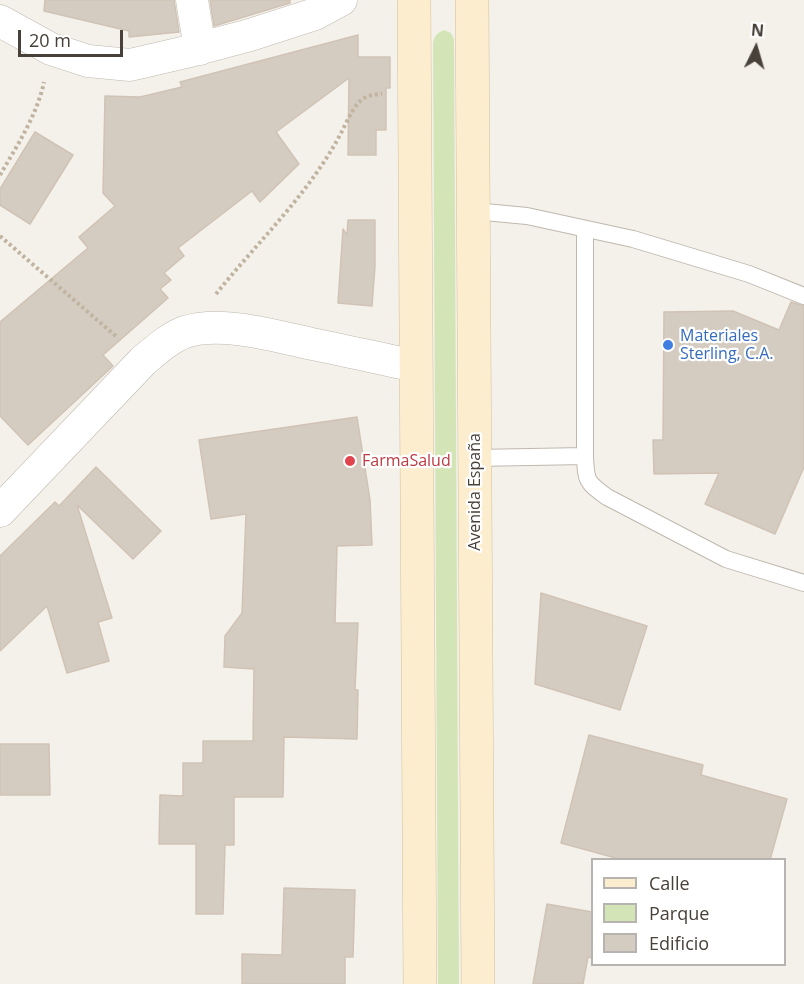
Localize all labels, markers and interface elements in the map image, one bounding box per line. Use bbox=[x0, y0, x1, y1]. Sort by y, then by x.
scale bar bbox=[21, 18, 126, 56]
north arrow bbox=[726, 18, 786, 78]
text: N bbox=[750, 19, 765, 42]
text: 20 m bbox=[29, 28, 71, 52]
place label: Materiales Sterling, C.A. bbox=[680, 326, 773, 364]
marker: Materiales Sterling, C.A. bbox=[661, 338, 675, 352]
street label: Avenida España bbox=[465, 433, 485, 551]
place label: FarmaSalud bbox=[362, 451, 451, 471]
marker: FarmaSalud bbox=[343, 454, 357, 468]
legend bbox=[591, 858, 786, 966]
text: Calle bbox=[649, 871, 690, 895]
text: Parque bbox=[649, 901, 709, 925]
text: Edificio bbox=[649, 931, 709, 955]

